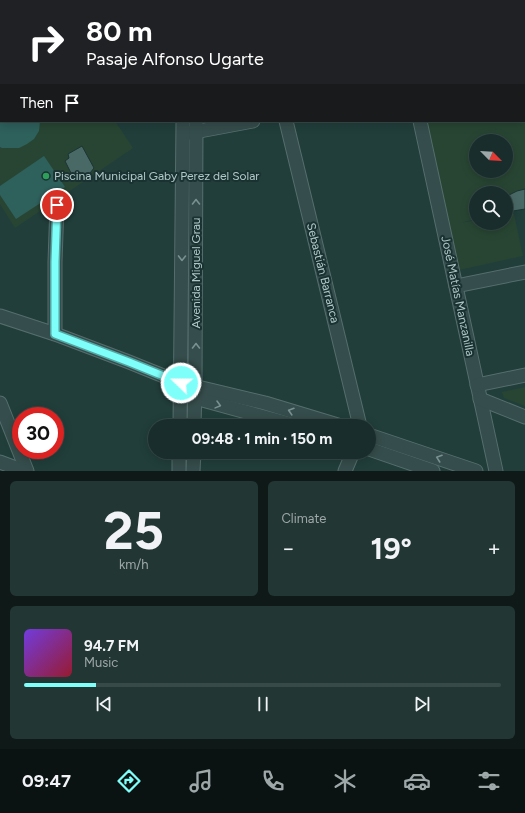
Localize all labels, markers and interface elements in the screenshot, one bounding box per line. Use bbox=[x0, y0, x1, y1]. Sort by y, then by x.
text: 80 m bbox=[86, 14, 152, 48]
icon: right bbox=[20, 16, 72, 68]
text: Pasaje Alfonso Ugarte bbox=[86, 48, 264, 70]
icon: arrive bbox=[61, 92, 83, 114]
text: Then bbox=[20, 94, 53, 112]
north arrow bbox=[469, 134, 513, 178]
map controls bbox=[469, 134, 513, 230]
place label: Piscina Municipal Gaby Perez del Solar bbox=[54, 169, 259, 183]
marker: Piscina Municipal Gaby Perez del Solar bbox=[41, 171, 51, 181]
button: search bbox=[469, 186, 513, 230]
pin bbox=[40, 188, 74, 222]
icon: arrive bbox=[46, 194, 68, 216]
one-way arrow bbox=[192, 199, 200, 205]
street label: Avenida Miguel Grau bbox=[189, 217, 203, 329]
street label: Sebastián Barranca bbox=[304, 221, 342, 325]
street label: José Matías Manzanilla bbox=[438, 235, 478, 357]
one-way arrow bbox=[178, 255, 186, 261]
one-way arrow bbox=[192, 343, 200, 349]
position arrow bbox=[160, 362, 202, 404]
one-way arrow bbox=[215, 400, 221, 408]
speed limit sign: 30 bbox=[12, 407, 64, 459]
one-way arrow bbox=[287, 407, 294, 416]
text: 09:48 · 1 min · 150 m bbox=[192, 430, 332, 448]
one-way arrow bbox=[436, 455, 443, 463]
text: 25 bbox=[104, 500, 164, 562]
text: Climate bbox=[282, 511, 326, 526]
text: 19° bbox=[371, 530, 412, 567]
text: − bbox=[282, 535, 295, 562]
text: + bbox=[487, 535, 501, 562]
text: km/h bbox=[119, 557, 149, 572]
text: 94.7 FM bbox=[84, 637, 139, 655]
text: Music bbox=[84, 655, 118, 670]
icon: previous bbox=[93, 693, 115, 715]
icon: pause bbox=[252, 693, 274, 715]
icon: next bbox=[411, 693, 433, 715]
icon: directions bbox=[115, 767, 143, 795]
icon: music bbox=[187, 767, 215, 795]
icon: phone bbox=[259, 767, 287, 795]
icon: climate bbox=[331, 767, 359, 795]
icon: car bbox=[403, 767, 431, 795]
icon: filters bbox=[475, 767, 503, 795]
text: 09:47 bbox=[22, 770, 71, 792]

